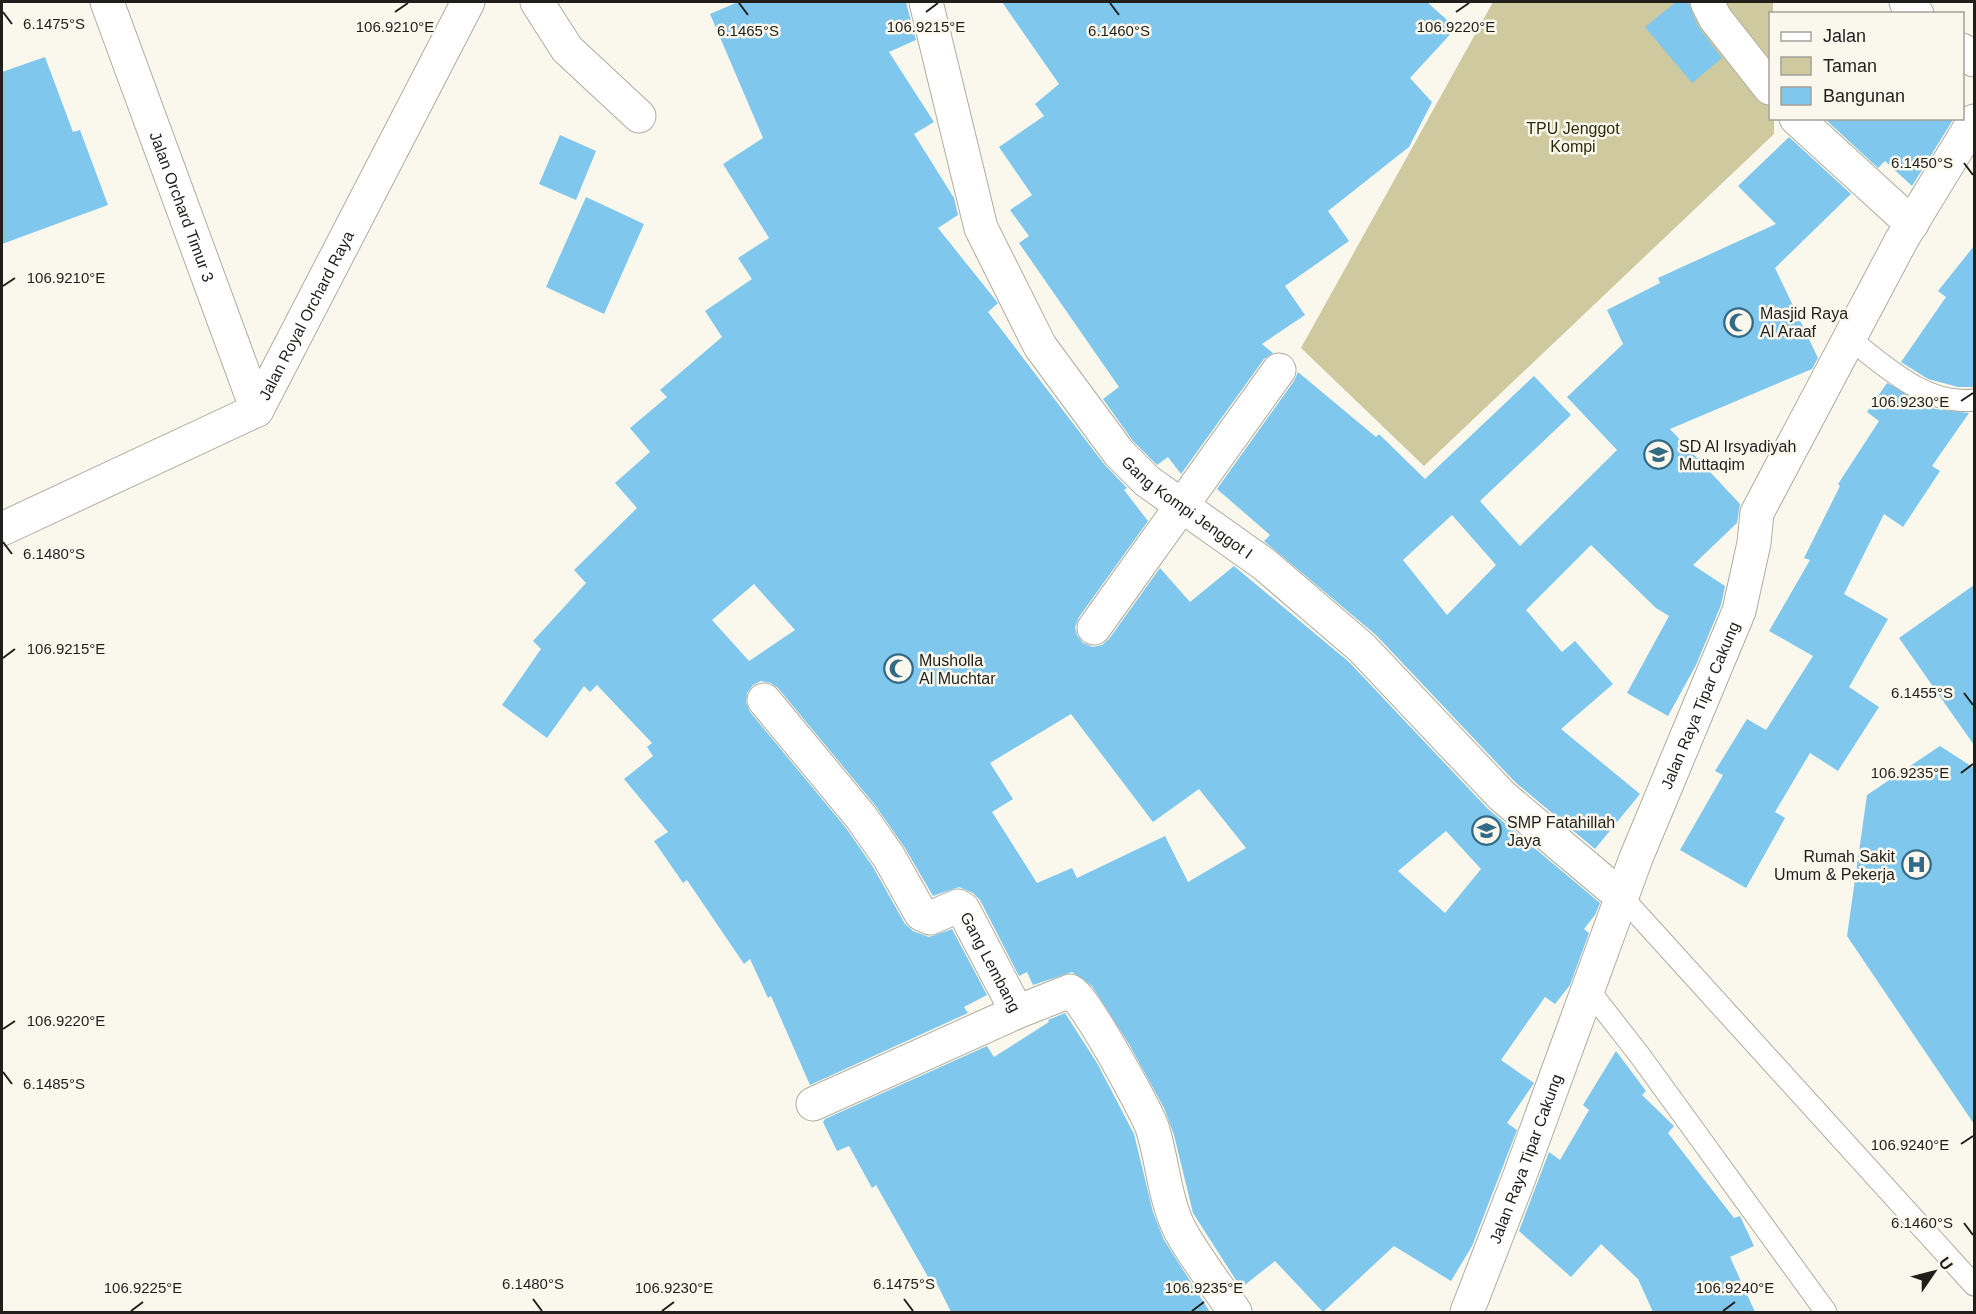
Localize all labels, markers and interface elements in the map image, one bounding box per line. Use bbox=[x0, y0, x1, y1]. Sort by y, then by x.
legend bbox=[1769, 12, 1964, 120]
text: 6.1475°S bbox=[23, 15, 85, 32]
text: 106.9210°E bbox=[356, 18, 434, 35]
text: 106.9215°E bbox=[887, 18, 965, 35]
text: 106.9220°E bbox=[1417, 18, 1495, 35]
text: 6.1465°S bbox=[717, 22, 779, 39]
text: 6.1460°S bbox=[1088, 22, 1150, 39]
text: Jalan bbox=[1823, 26, 1866, 46]
text: Taman bbox=[1823, 56, 1877, 76]
text: Bangunan bbox=[1823, 86, 1905, 106]
park label: TPU Jenggot Kompi bbox=[1526, 120, 1620, 155]
street label: Jalan Orchard Timur 3 bbox=[147, 129, 218, 284]
text: 6.1450°S bbox=[1891, 154, 1953, 171]
street label: Jalan Royal Orchard Raya bbox=[255, 228, 357, 403]
text: 106.9210°E bbox=[27, 269, 105, 286]
place label: Masjid Raya Al Araaf bbox=[1760, 305, 1848, 340]
mosque icon: Masjid Raya Al Araaf bbox=[1723, 306, 1755, 338]
text: 106.9230°E bbox=[1871, 393, 1949, 410]
place label: SD Al Irsyadiyah Muttaqim bbox=[1679, 438, 1796, 473]
school or university icon: SD Al Irsyadiyah Muttaqim bbox=[1642, 439, 1674, 471]
street label: Gang Kompi Jenggot I bbox=[1119, 453, 1256, 562]
text: 6.1480°S bbox=[23, 545, 85, 562]
street label: Jalan Raya Tipar Cakung bbox=[1657, 619, 1742, 791]
text: 106.9215°E bbox=[27, 640, 105, 657]
place label: Musholla Al Muchtar bbox=[919, 652, 996, 687]
mosque icon: Musholla Al Muchtar bbox=[882, 653, 914, 685]
text: 6.1455°S bbox=[1891, 684, 1953, 701]
text: 106.9235°E bbox=[1871, 764, 1949, 781]
place label: SMP Fatahillah Jaya bbox=[1507, 814, 1615, 849]
school or university icon: SMP Fatahillah Jaya bbox=[1470, 815, 1502, 847]
place label: Rumah Sakit Umum & Pekerja bbox=[1774, 848, 1896, 883]
hospital icon: Rumah Sakit Umum & Pekerja bbox=[1900, 849, 1932, 881]
street label: Gang Lembang bbox=[958, 909, 1024, 1015]
text: 106.9220°E bbox=[27, 1012, 105, 1029]
street label: Jalan Raya Tipar Cakung bbox=[1486, 1072, 1565, 1246]
text: 6.1485°S bbox=[23, 1075, 85, 1092]
text: 106.9240°E bbox=[1871, 1136, 1949, 1153]
text: 6.1460°S bbox=[1891, 1214, 1953, 1231]
north arrow bbox=[1904, 1242, 1964, 1302]
text: U bbox=[1936, 1254, 1956, 1273]
text: 6.1480°S bbox=[502, 1275, 564, 1292]
text: 6.1475°S bbox=[873, 1275, 935, 1292]
text: 106.9225°E bbox=[104, 1279, 182, 1296]
text: 106.9230°E bbox=[635, 1279, 713, 1296]
text: 106.9235°E bbox=[1165, 1279, 1243, 1296]
text: 106.9240°E bbox=[1696, 1279, 1774, 1296]

